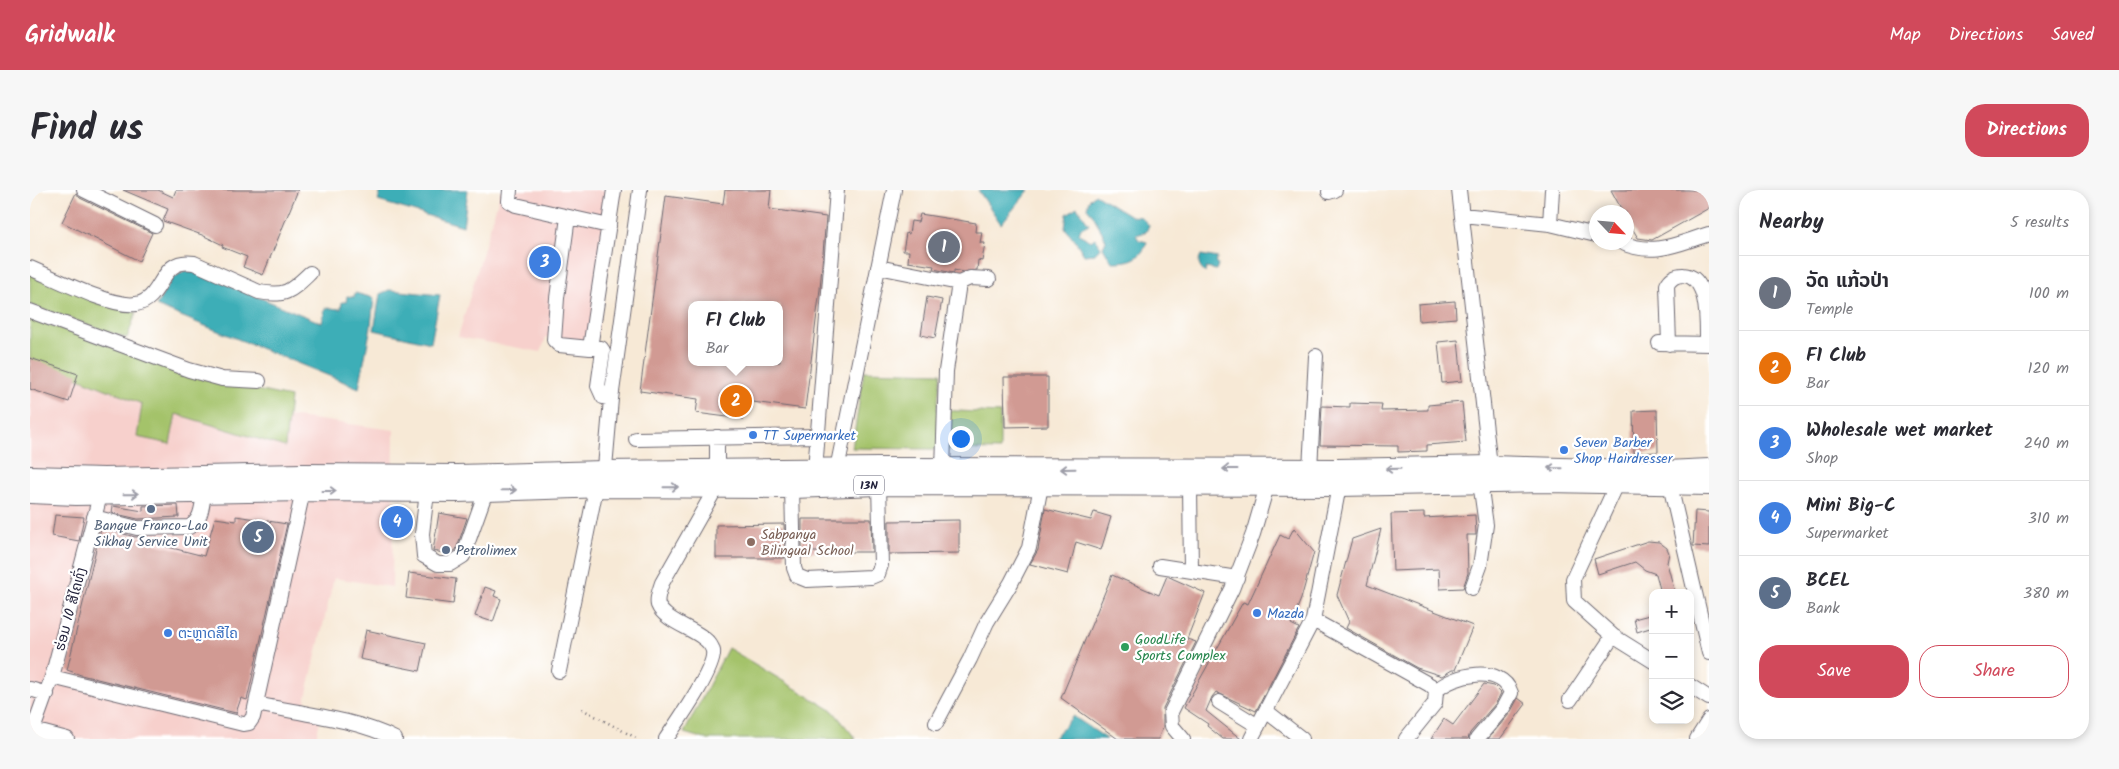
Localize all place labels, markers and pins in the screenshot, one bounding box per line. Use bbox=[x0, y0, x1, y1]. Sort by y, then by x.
pin: 1 bbox=[928, 228, 960, 266]
pin: 3 bbox=[529, 243, 561, 281]
pin: 2 bbox=[720, 382, 752, 420]
place label: TT Supermarket bbox=[763, 425, 857, 447]
marker: TT Supermarket bbox=[747, 429, 759, 441]
place label: Seven Barber Shop Hairdresser bbox=[1574, 432, 1674, 470]
marker: Seven Barber Shop Hairdresser bbox=[1558, 444, 1570, 456]
marker: Banque Franco-Lao Sikhay Service Unit bbox=[145, 503, 157, 515]
pin: 4 bbox=[381, 503, 413, 541]
place label: Banque Franco-Lao Sikhay Service Unit bbox=[94, 515, 209, 553]
pin: 5 bbox=[242, 518, 274, 556]
place label: Sabpanya Bilingual School bbox=[761, 524, 854, 562]
marker: Sabpanya Bilingual School bbox=[745, 536, 757, 548]
place label: Petrolimex bbox=[456, 540, 518, 562]
marker: Petrolimex bbox=[440, 544, 452, 556]
place label: Mazda bbox=[1267, 603, 1304, 625]
marker: Mazda bbox=[1251, 607, 1263, 619]
place label: ຕະຫຼາດສີໄຄ bbox=[178, 623, 238, 645]
marker: ຕະຫຼາດສີໄຄ bbox=[162, 627, 174, 639]
place label: GoodLife Sports Complex bbox=[1135, 629, 1226, 667]
marker: GoodLife Sports Complex bbox=[1119, 641, 1131, 653]

